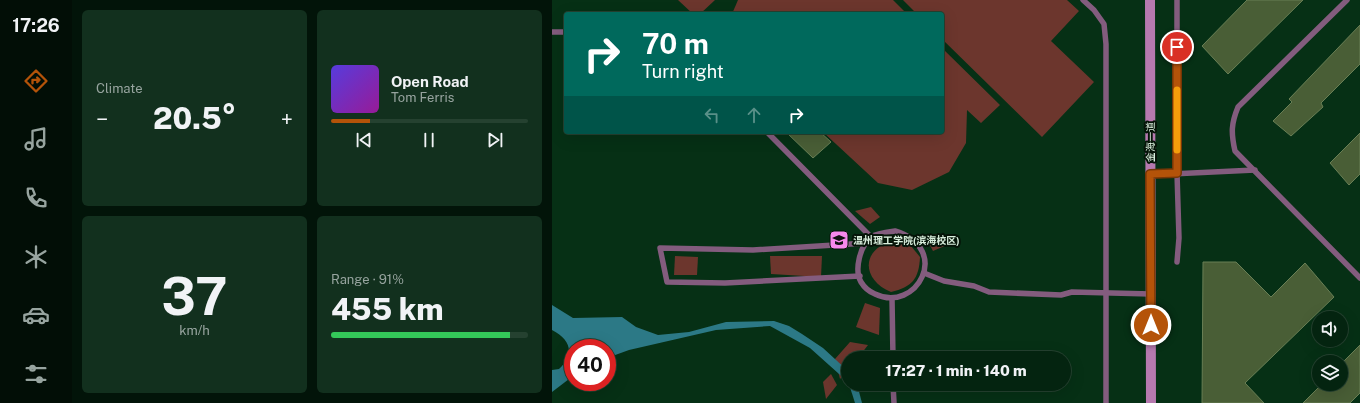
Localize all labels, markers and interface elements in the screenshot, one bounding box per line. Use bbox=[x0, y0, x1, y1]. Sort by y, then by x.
text: 17:26 bbox=[12, 15, 60, 36]
text: 70 m bbox=[642, 27, 709, 60]
icon: right bbox=[576, 28, 628, 80]
pin bbox=[1160, 30, 1194, 64]
icon: arrive bbox=[1166, 36, 1188, 58]
text: Turn right bbox=[642, 61, 724, 82]
icon: directions bbox=[22, 67, 50, 95]
text: Open Road bbox=[391, 73, 469, 90]
text: Climate bbox=[96, 81, 143, 96]
text: Tom Ferris bbox=[391, 90, 454, 105]
text: 20.5° bbox=[153, 100, 236, 136]
icon: left bbox=[701, 104, 723, 126]
icon: ahead bbox=[743, 104, 765, 126]
icon: right bbox=[785, 104, 807, 126]
text: − bbox=[96, 106, 108, 132]
text: + bbox=[281, 106, 293, 132]
street label: 金海一道 bbox=[1144, 122, 1156, 162]
icon: music bbox=[22, 125, 50, 153]
icon: previous bbox=[353, 129, 375, 151]
icon: pause bbox=[418, 129, 440, 151]
icon: next bbox=[484, 129, 506, 151]
icon: phone bbox=[22, 184, 50, 212]
school or university icon: 温州理工学院(滨海校区) bbox=[828, 229, 850, 251]
place label: 温州理工学院(滨海校区) bbox=[853, 234, 960, 246]
icon: climate bbox=[22, 243, 50, 271]
text: 37 bbox=[161, 266, 228, 327]
text: Range · 91% bbox=[331, 272, 404, 287]
text: 455 km bbox=[331, 291, 444, 327]
icon: car bbox=[22, 301, 50, 329]
position arrow bbox=[1130, 304, 1172, 346]
map controls bbox=[1312, 311, 1348, 391]
button: sound bbox=[1312, 311, 1348, 347]
text: km/h bbox=[179, 323, 210, 338]
speed limit sign: 40 bbox=[564, 339, 616, 391]
button: layers bbox=[1312, 355, 1348, 391]
icon: filters bbox=[22, 360, 50, 388]
text: 17:27 · 1 min · 140 m bbox=[885, 362, 1027, 379]

